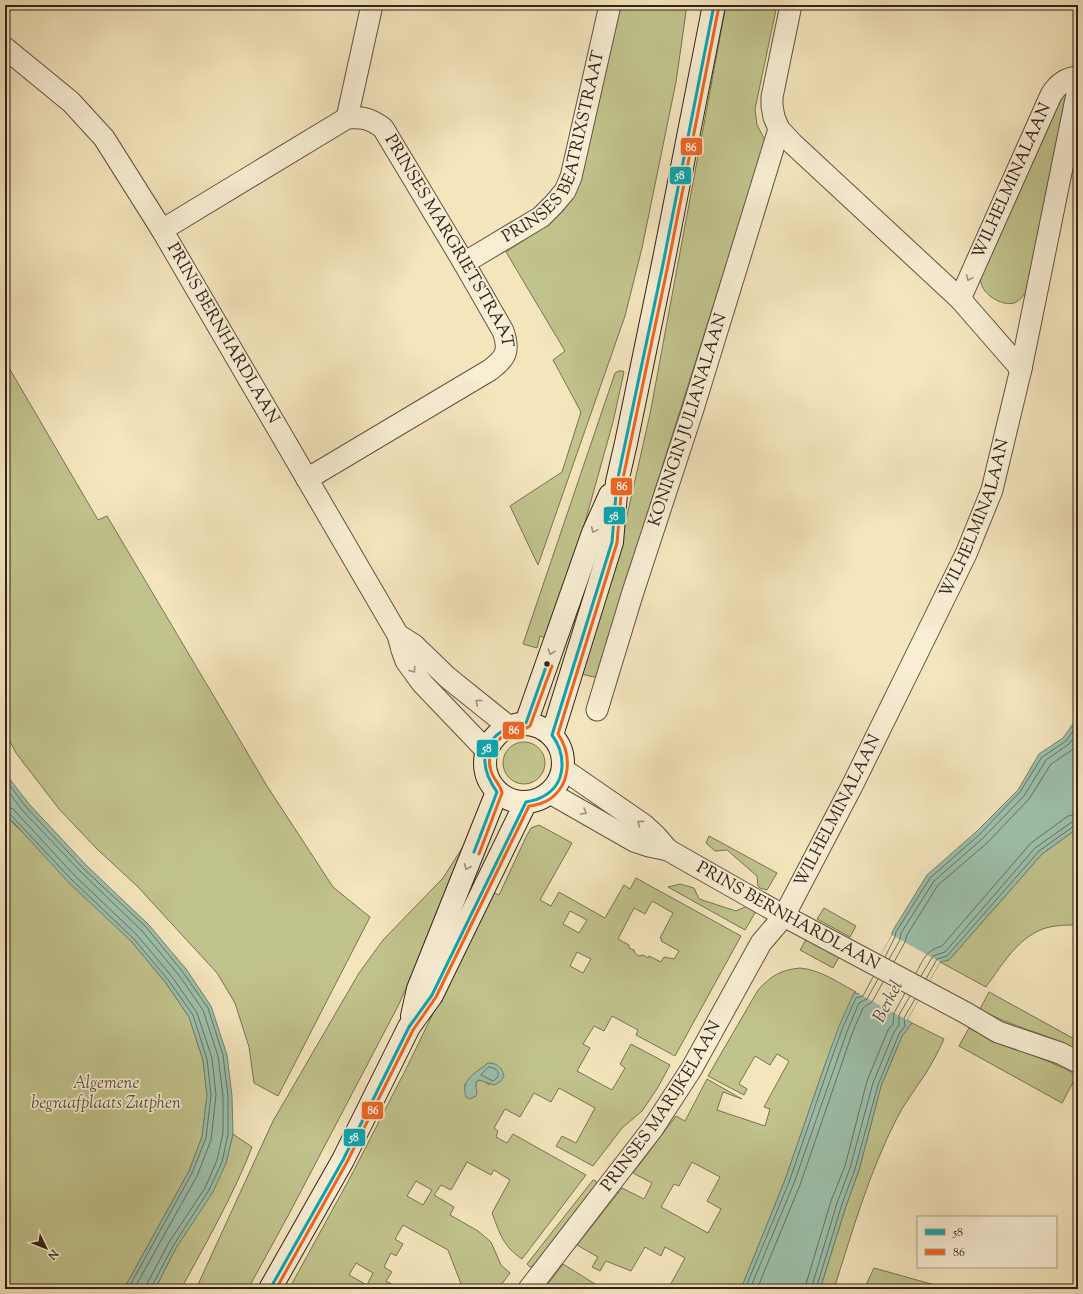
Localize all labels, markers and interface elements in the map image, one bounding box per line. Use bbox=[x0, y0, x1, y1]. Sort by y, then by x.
street label: PRINSES BEATRIXSTRAAT bbox=[498, 48, 611, 249]
street label: WILHELMINALAAN bbox=[967, 99, 1058, 263]
street label: PRINSES MARGRIETSTRAAT bbox=[378, 130, 519, 349]
line badge: 86 bbox=[680, 137, 703, 156]
text: 86 bbox=[686, 140, 697, 156]
line badge: 58 bbox=[669, 166, 692, 185]
text: 58 bbox=[674, 168, 685, 184]
street label: PRINS BERNHARDLAAN bbox=[160, 239, 285, 429]
one-way arrow bbox=[966, 274, 974, 282]
street label: KONINGIN JULIANALAAN bbox=[643, 311, 734, 530]
street label: WILHELMINALAAN bbox=[934, 437, 1016, 602]
line badge: 86 bbox=[610, 477, 633, 496]
text: 86 bbox=[617, 479, 628, 495]
line badge: 58 bbox=[603, 506, 626, 525]
text: 58 bbox=[608, 509, 619, 525]
one-way arrow bbox=[591, 526, 599, 533]
one-way arrow bbox=[547, 649, 555, 656]
unlabelled marker bbox=[542, 659, 552, 669]
one-way arrow bbox=[408, 666, 415, 673]
one-way arrow bbox=[475, 699, 482, 706]
line badge: 86 bbox=[502, 721, 525, 740]
text: 86 bbox=[509, 723, 520, 739]
street label: WILHELMINALAAN bbox=[789, 731, 887, 892]
line badge: 58 bbox=[476, 739, 499, 758]
text: 58 bbox=[481, 741, 492, 757]
one-way arrow bbox=[580, 807, 587, 814]
one-way arrow bbox=[637, 820, 644, 827]
street label: PRINS BERNHARDLAAN bbox=[692, 856, 884, 977]
one-way arrow bbox=[464, 864, 472, 871]
water label: Berkel bbox=[867, 976, 911, 1028]
street label: PRINSES MARIJKELAAN bbox=[596, 1017, 728, 1197]
park label: Algemene begraafplaats Zutphen bbox=[31, 1072, 181, 1116]
line badge: 86 bbox=[361, 1101, 384, 1120]
text: 86 bbox=[368, 1103, 379, 1119]
line badge: 58 bbox=[343, 1128, 366, 1147]
text: 58 bbox=[348, 1130, 359, 1146]
legend bbox=[917, 1216, 1057, 1268]
text: 58 bbox=[952, 1224, 963, 1242]
north arrow bbox=[26, 1228, 66, 1268]
text: 86 bbox=[953, 1244, 965, 1262]
text: N bbox=[44, 1245, 62, 1263]

